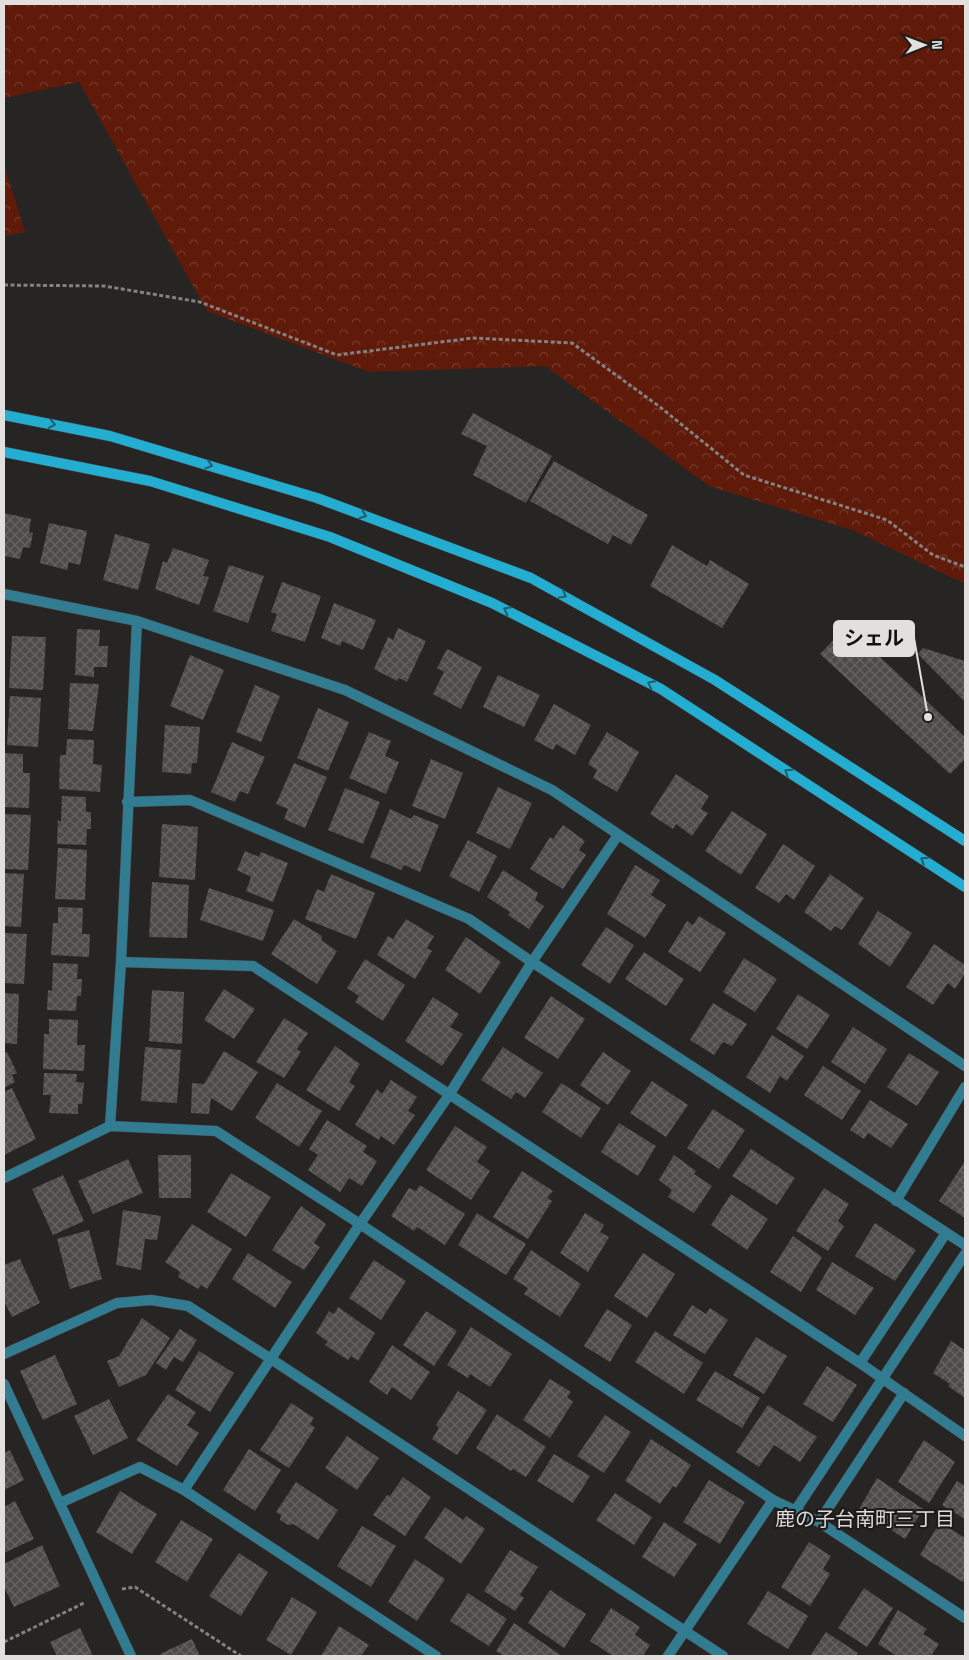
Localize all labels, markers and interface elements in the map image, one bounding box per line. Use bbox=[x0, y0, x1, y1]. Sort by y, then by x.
north arrow bbox=[899, 20, 949, 70]
text: N bbox=[928, 40, 946, 50]
one-way arrow bbox=[47, 419, 56, 429]
one-way arrow bbox=[204, 460, 212, 470]
one-way arrow bbox=[358, 509, 367, 519]
one-way arrow bbox=[557, 589, 566, 599]
one-way arrow bbox=[503, 606, 512, 616]
callout: シェル bbox=[834, 621, 914, 656]
text: シェル bbox=[844, 625, 904, 651]
one-way arrow bbox=[648, 680, 657, 690]
one-way arrow bbox=[785, 769, 794, 778]
one-way arrow bbox=[921, 857, 930, 867]
district label: 鹿の子台南町三丁目 bbox=[775, 1506, 955, 1532]

